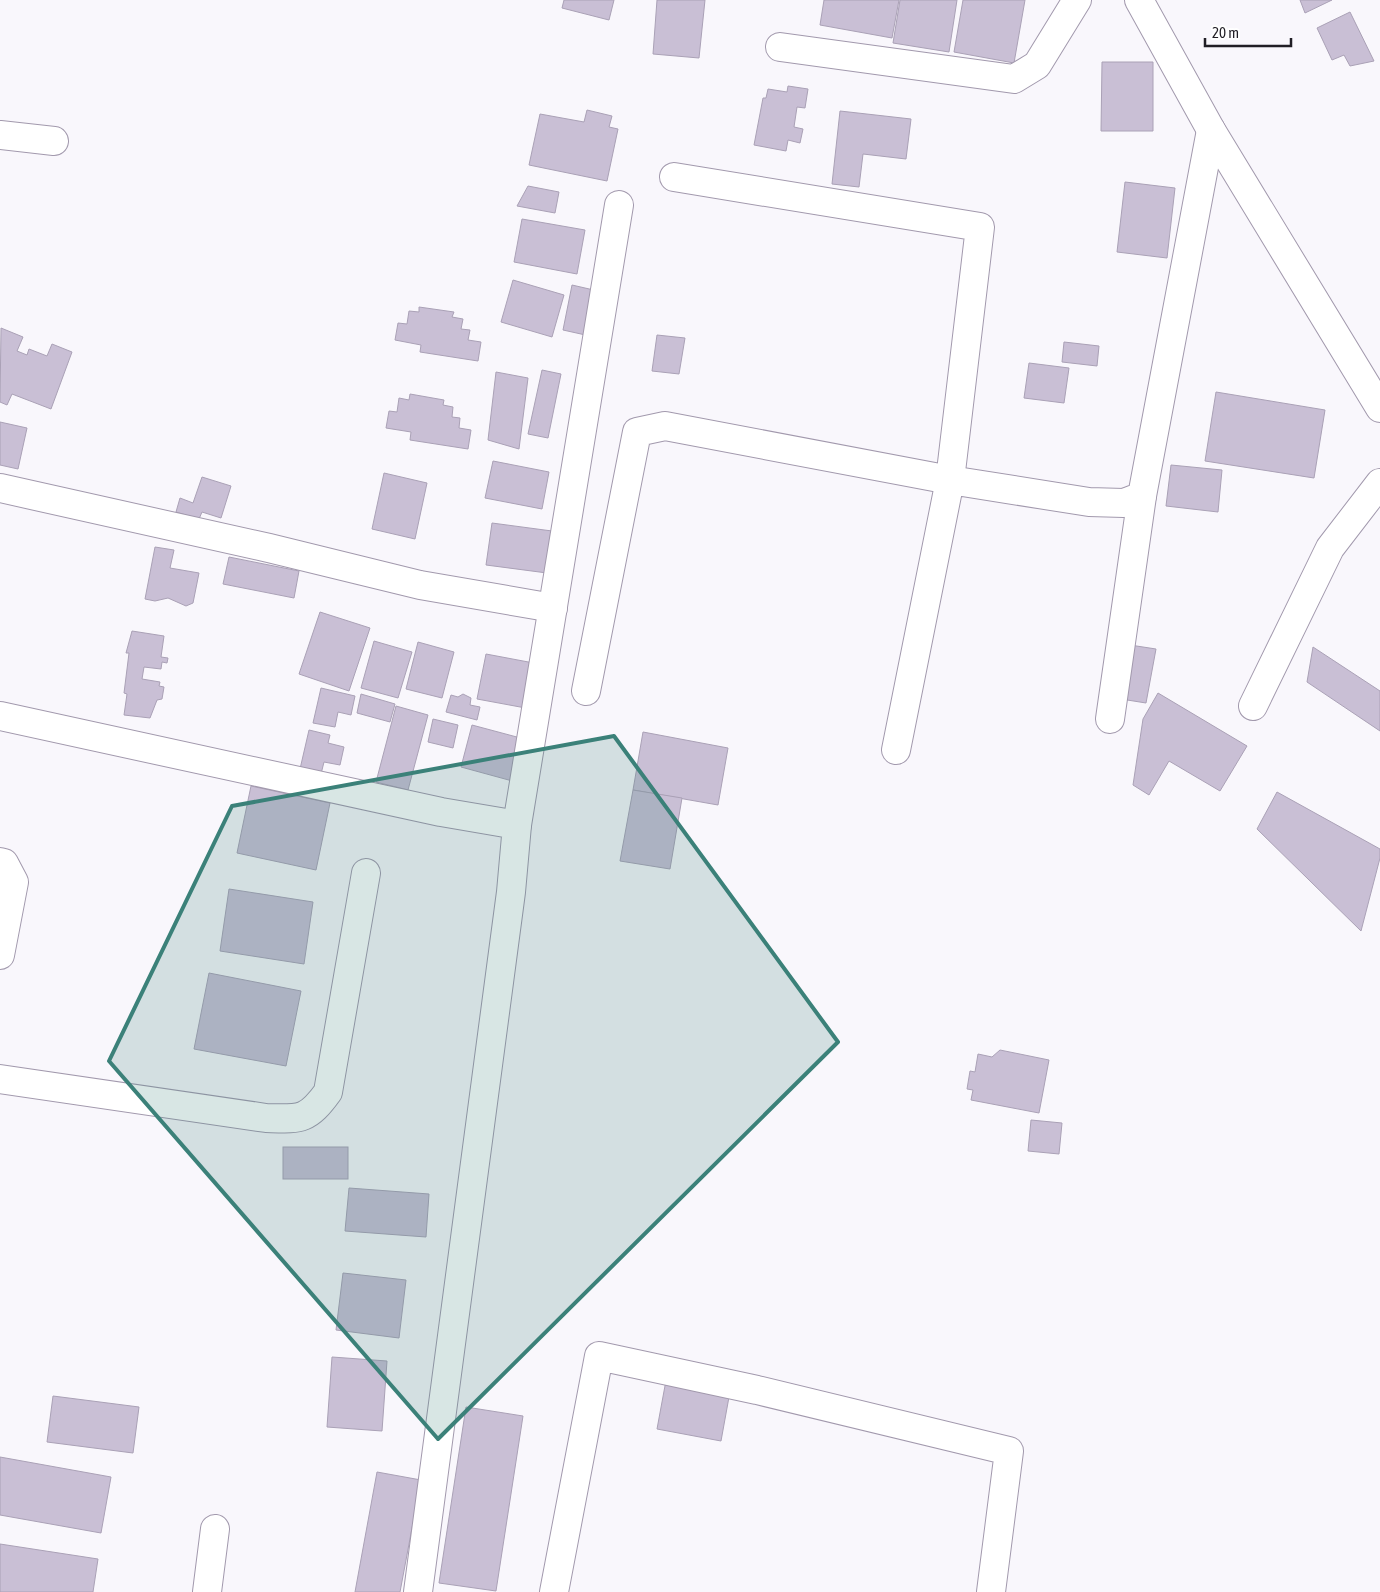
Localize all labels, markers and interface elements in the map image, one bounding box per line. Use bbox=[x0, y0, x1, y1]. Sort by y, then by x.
scale bar bbox=[1205, 15, 1291, 47]
text: 20 m bbox=[1212, 24, 1239, 41]

